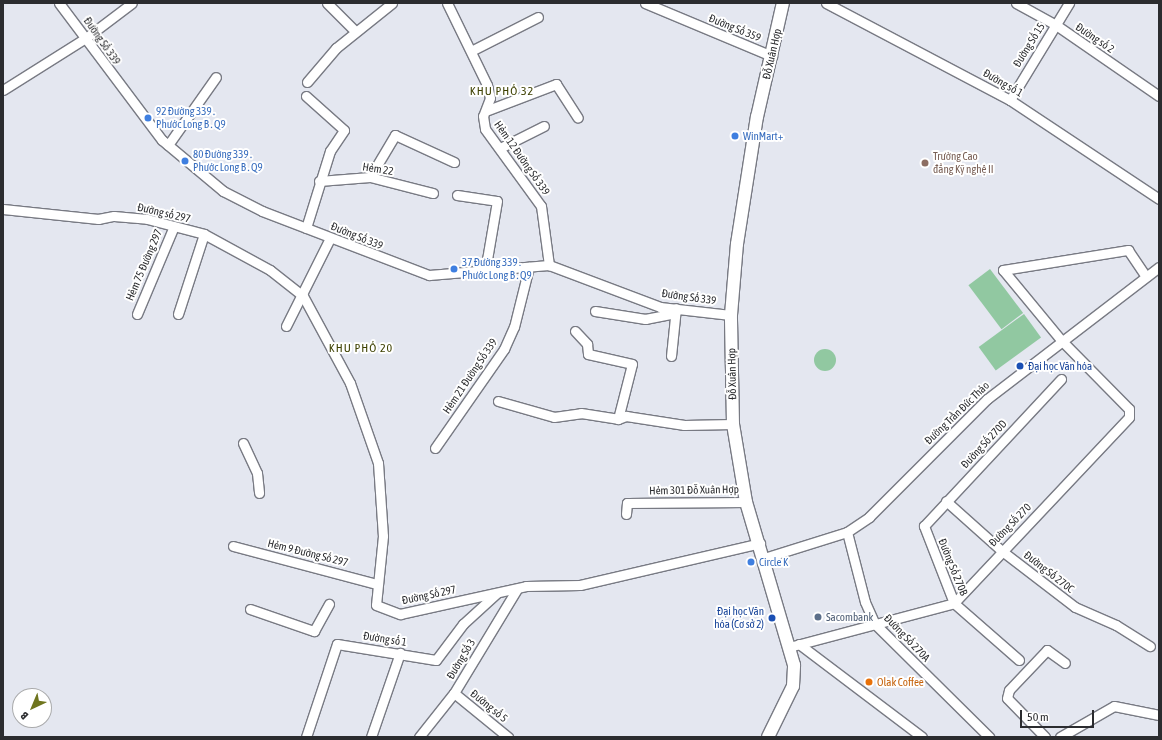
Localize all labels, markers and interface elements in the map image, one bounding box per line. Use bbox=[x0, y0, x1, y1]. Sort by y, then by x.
street label: Đường Số 359 bbox=[707, 12, 763, 44]
street label: Đường Số 339 bbox=[81, 15, 123, 67]
street label: Đường Số 15 bbox=[1010, 20, 1048, 70]
street label: Đường số 2 bbox=[1073, 20, 1117, 56]
street label: Đỗ Xuân Hợp bbox=[760, 27, 784, 81]
street label: Đường số 1 bbox=[981, 66, 1025, 100]
district label: KHU PHỐ 32 bbox=[470, 85, 534, 99]
place label: 92 Đường 339 . Phước Long B . Q9 bbox=[156, 105, 226, 131]
marker: 92 Đường 339 . Phước Long B . Q9 bbox=[143, 113, 153, 123]
street label: Hẻm 12 Đường Số 339 bbox=[491, 118, 553, 198]
place label: WinMart+ bbox=[743, 129, 783, 143]
marker: WinMart+ bbox=[730, 131, 740, 141]
place label: 80 Đường 339 . Phước Long B . Q9 bbox=[193, 148, 263, 174]
place label: Trường Cao đẳng Kỹ nghệ II bbox=[933, 150, 994, 176]
marker: 80 Đường 339 . Phước Long B . Q9 bbox=[180, 156, 190, 166]
marker: Trường Cao đẳng Kỹ nghệ II bbox=[920, 158, 930, 168]
street label: Hẻm 22 bbox=[362, 160, 394, 178]
street label: Đường số 297 bbox=[136, 200, 192, 226]
street label: Đường Số 339 bbox=[329, 220, 385, 252]
street label: Hẻm 75 Đường 297 bbox=[123, 227, 165, 303]
place label: 37 Đường 339 . Phước Long B . Q9 bbox=[462, 256, 532, 282]
marker: 37 Đường 339 . Phước Long B . Q9 bbox=[449, 264, 459, 274]
street label: Đường Số 339 bbox=[661, 287, 717, 307]
street label: Hẻm 21 Đường Số 339 bbox=[440, 336, 500, 416]
district label: KHU PHỐ 20 bbox=[329, 342, 393, 356]
street label: Đỗ Xuân Hợp bbox=[725, 348, 739, 400]
place label: Đại học Văn hóa bbox=[1028, 359, 1092, 373]
marker: Đại học Văn hóa bbox=[1015, 361, 1025, 371]
street label: Đường Trần Đức Thảo bbox=[922, 379, 992, 447]
street label: Đường Số 270D bbox=[958, 417, 1010, 471]
street label: Hẻm 301 Đỗ Xuân Hợp bbox=[649, 483, 739, 497]
street label: Đường Số 270 bbox=[986, 501, 1034, 549]
street label: Hẻm 9 Đường Số 297 bbox=[266, 537, 350, 569]
street label: Đường Số 270B bbox=[936, 537, 970, 597]
street label: Đường Số 270C bbox=[1021, 548, 1077, 596]
place label: Circle K bbox=[759, 555, 788, 569]
marker: Circle K bbox=[746, 557, 756, 567]
street label: Đường Số 297 bbox=[401, 583, 457, 607]
place label: Đại học Văn hóa (Cơ sở 2) bbox=[714, 605, 764, 631]
place label: Sacombank bbox=[826, 610, 873, 624]
marker: Sacombank bbox=[813, 612, 823, 622]
street label: Đường Số 270A bbox=[881, 612, 933, 664]
marker: Đại học Văn hóa (Cơ sở 2) bbox=[767, 613, 777, 623]
street label: Đường số 1 bbox=[362, 629, 408, 649]
street label: Đường Số 3 bbox=[444, 636, 478, 682]
place label: Olak Coffee bbox=[877, 675, 924, 689]
marker: Olak Coffee bbox=[864, 677, 874, 687]
street label: Đường số 5 bbox=[468, 687, 510, 725]
north arrow bbox=[12, 688, 52, 728]
scale bar bbox=[1022, 702, 1096, 728]
text: B bbox=[18, 710, 30, 722]
text: 50 m bbox=[1027, 710, 1049, 724]

